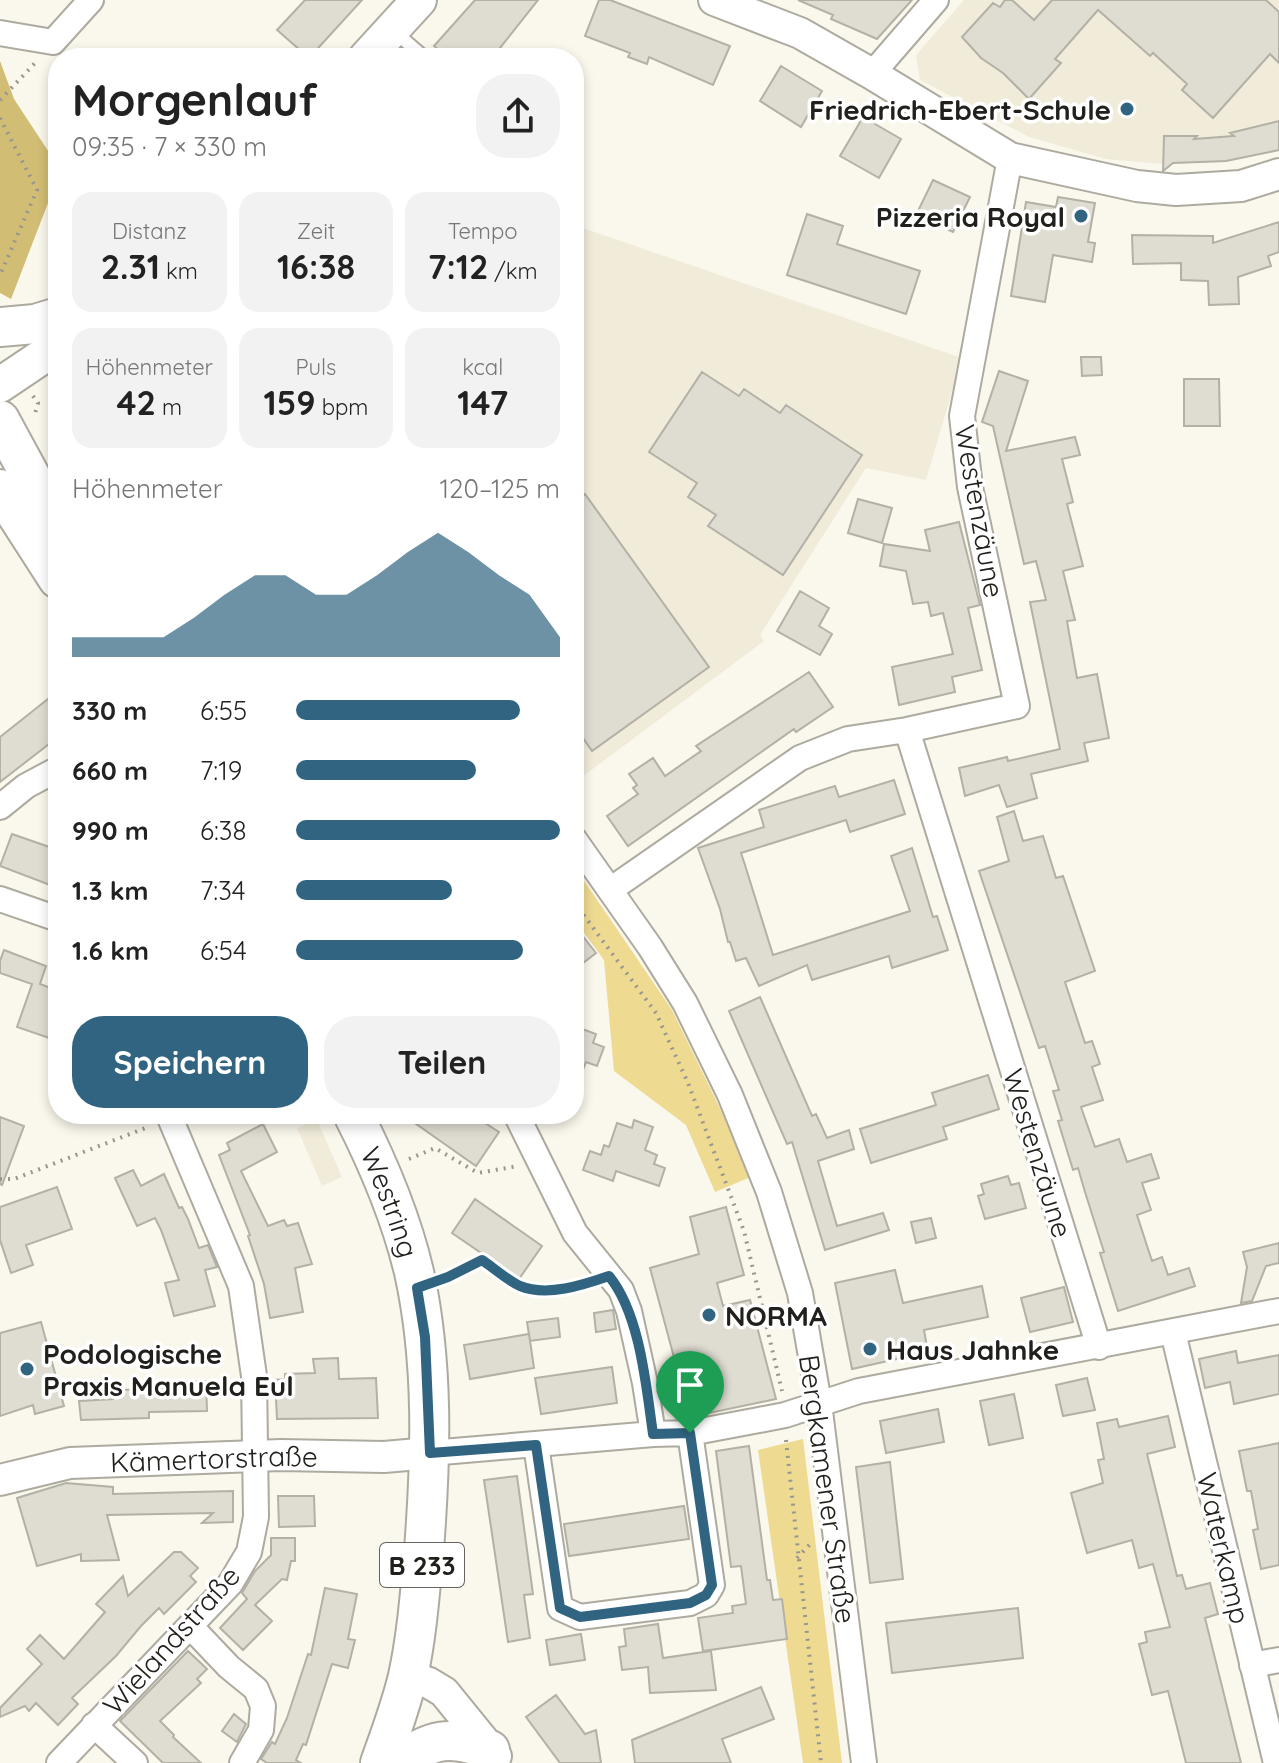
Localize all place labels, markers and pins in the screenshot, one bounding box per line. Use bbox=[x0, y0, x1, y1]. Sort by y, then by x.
place label: Friedrich-Ebert-Schule bbox=[809, 92, 1111, 127]
marker: Friedrich-Ebert-Schule bbox=[1118, 100, 1136, 118]
place label: Pizzeria Royal bbox=[876, 199, 1065, 234]
marker: Pizzeria Royal bbox=[1072, 207, 1090, 225]
place label: NORMA bbox=[725, 1298, 827, 1333]
marker: NORMA bbox=[700, 1306, 718, 1324]
place label: Haus Jahnke bbox=[886, 1332, 1059, 1367]
place label: Podologische Praxis Manuela Eul bbox=[43, 1336, 294, 1403]
marker: Haus Jahnke bbox=[861, 1340, 879, 1358]
pin bbox=[656, 1351, 724, 1433]
marker: Podologische Praxis Manuela Eul bbox=[18, 1360, 36, 1378]

